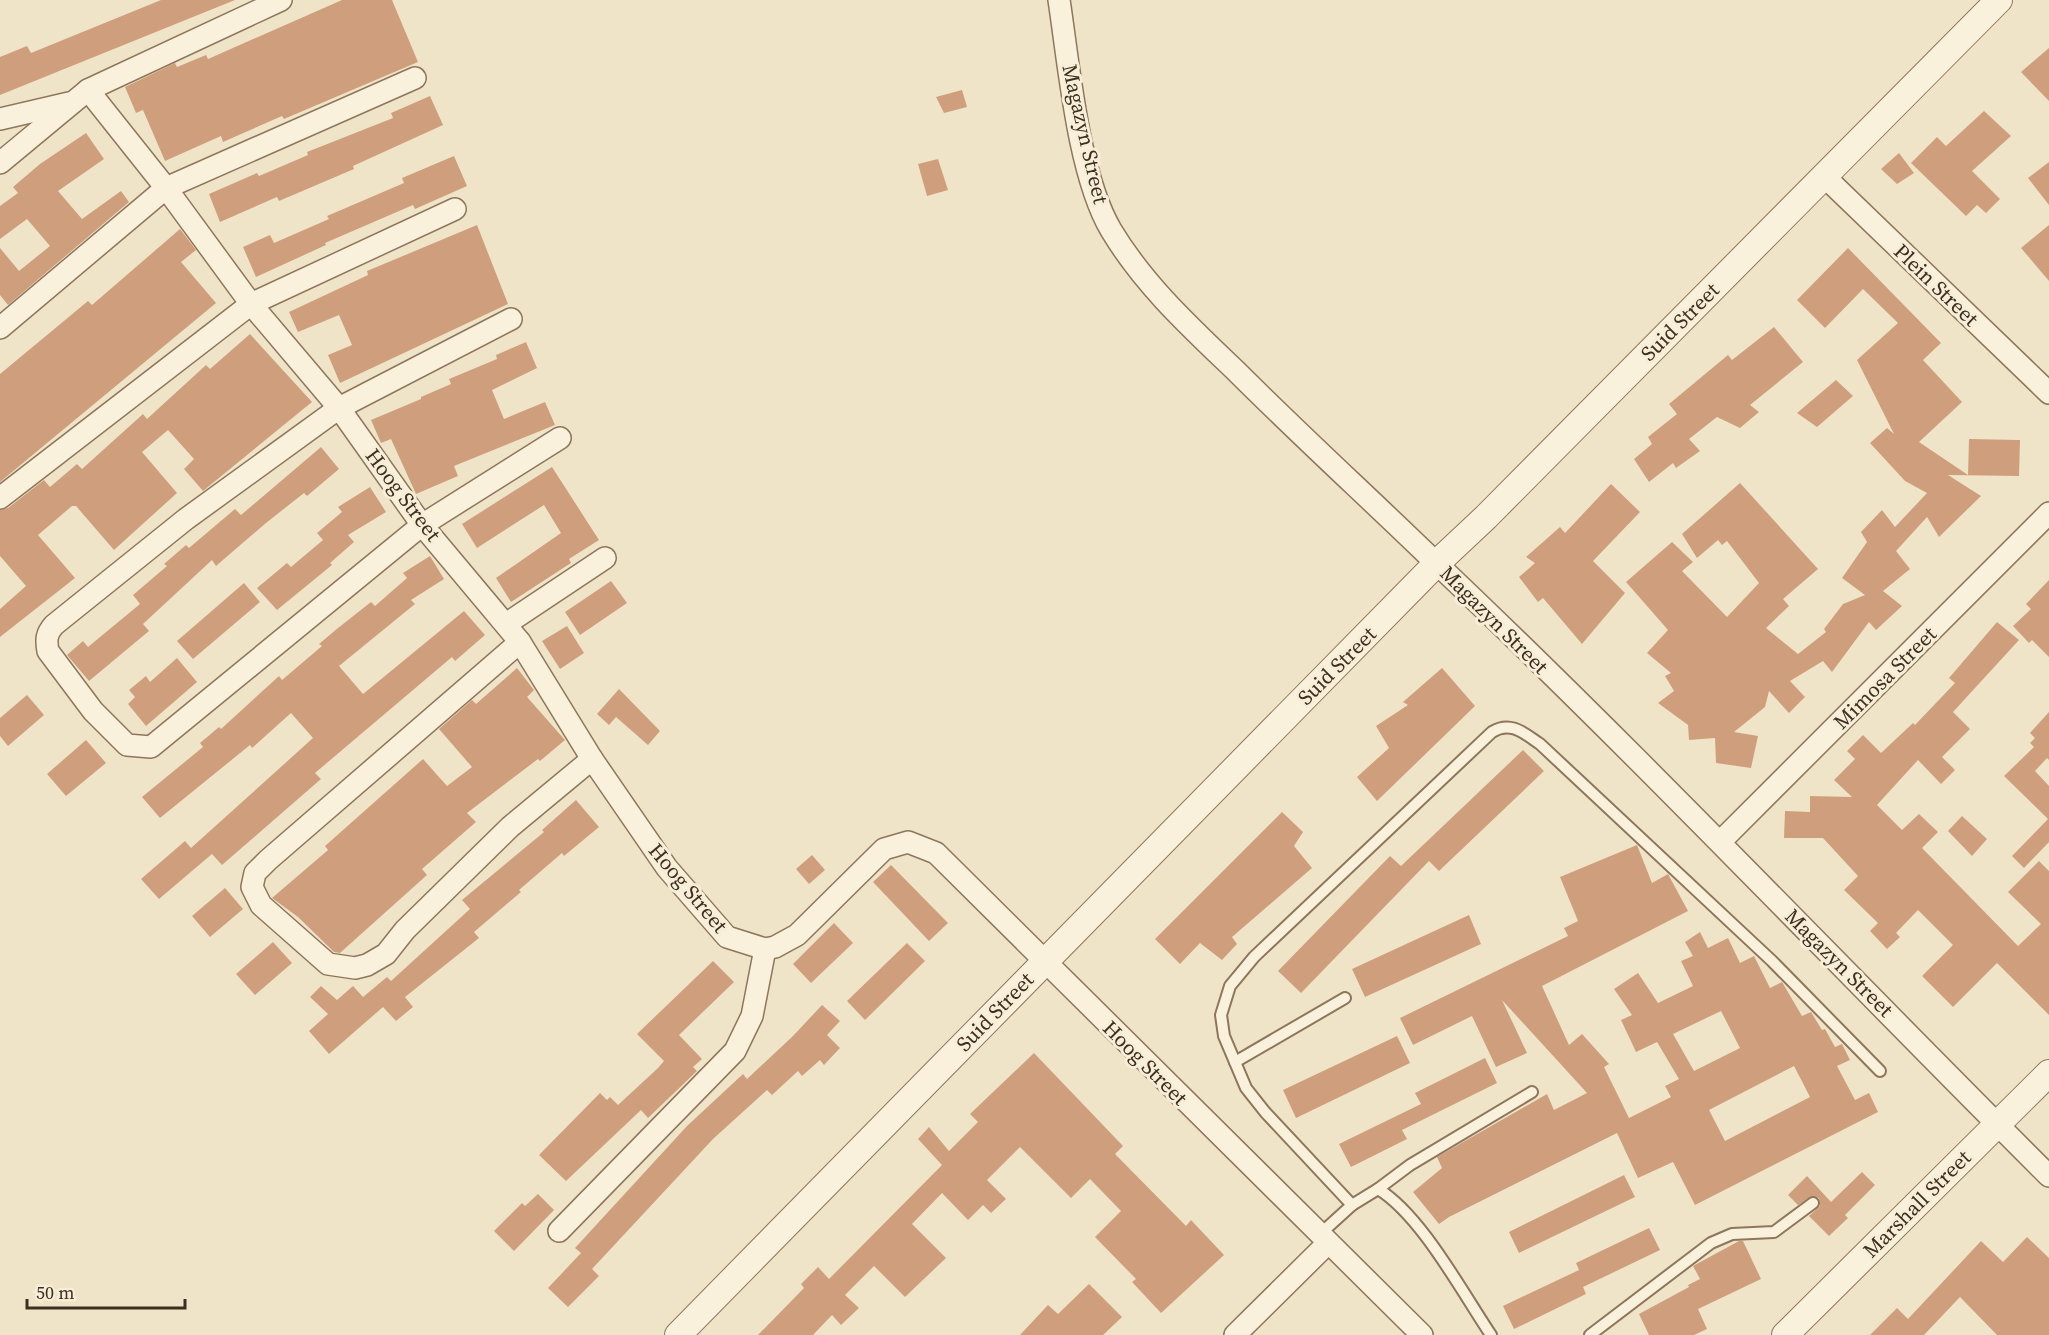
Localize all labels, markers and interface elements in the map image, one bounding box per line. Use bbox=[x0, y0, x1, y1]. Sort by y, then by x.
street label: Magazyn Street bbox=[1055, 61, 1116, 207]
street label: Plein Street bbox=[1888, 237, 1985, 333]
street label: Suid Street bbox=[1634, 276, 1725, 367]
street label: Hoog Street bbox=[359, 442, 448, 547]
street label: Magazyn Street bbox=[1434, 559, 1555, 680]
street label: Suid Street bbox=[1291, 620, 1382, 711]
street label: Mimosa Street bbox=[1827, 620, 1943, 736]
street label: Hoog Street bbox=[642, 837, 735, 939]
street label: Magazyn Street bbox=[1779, 902, 1900, 1023]
street label: Suid Street bbox=[949, 965, 1040, 1058]
street label: Hoog Street bbox=[1096, 1014, 1194, 1112]
street label: Marshall Street bbox=[1856, 1143, 1977, 1264]
scale bar bbox=[27, 1272, 184, 1310]
text: 50 m bbox=[36, 1280, 74, 1305]

